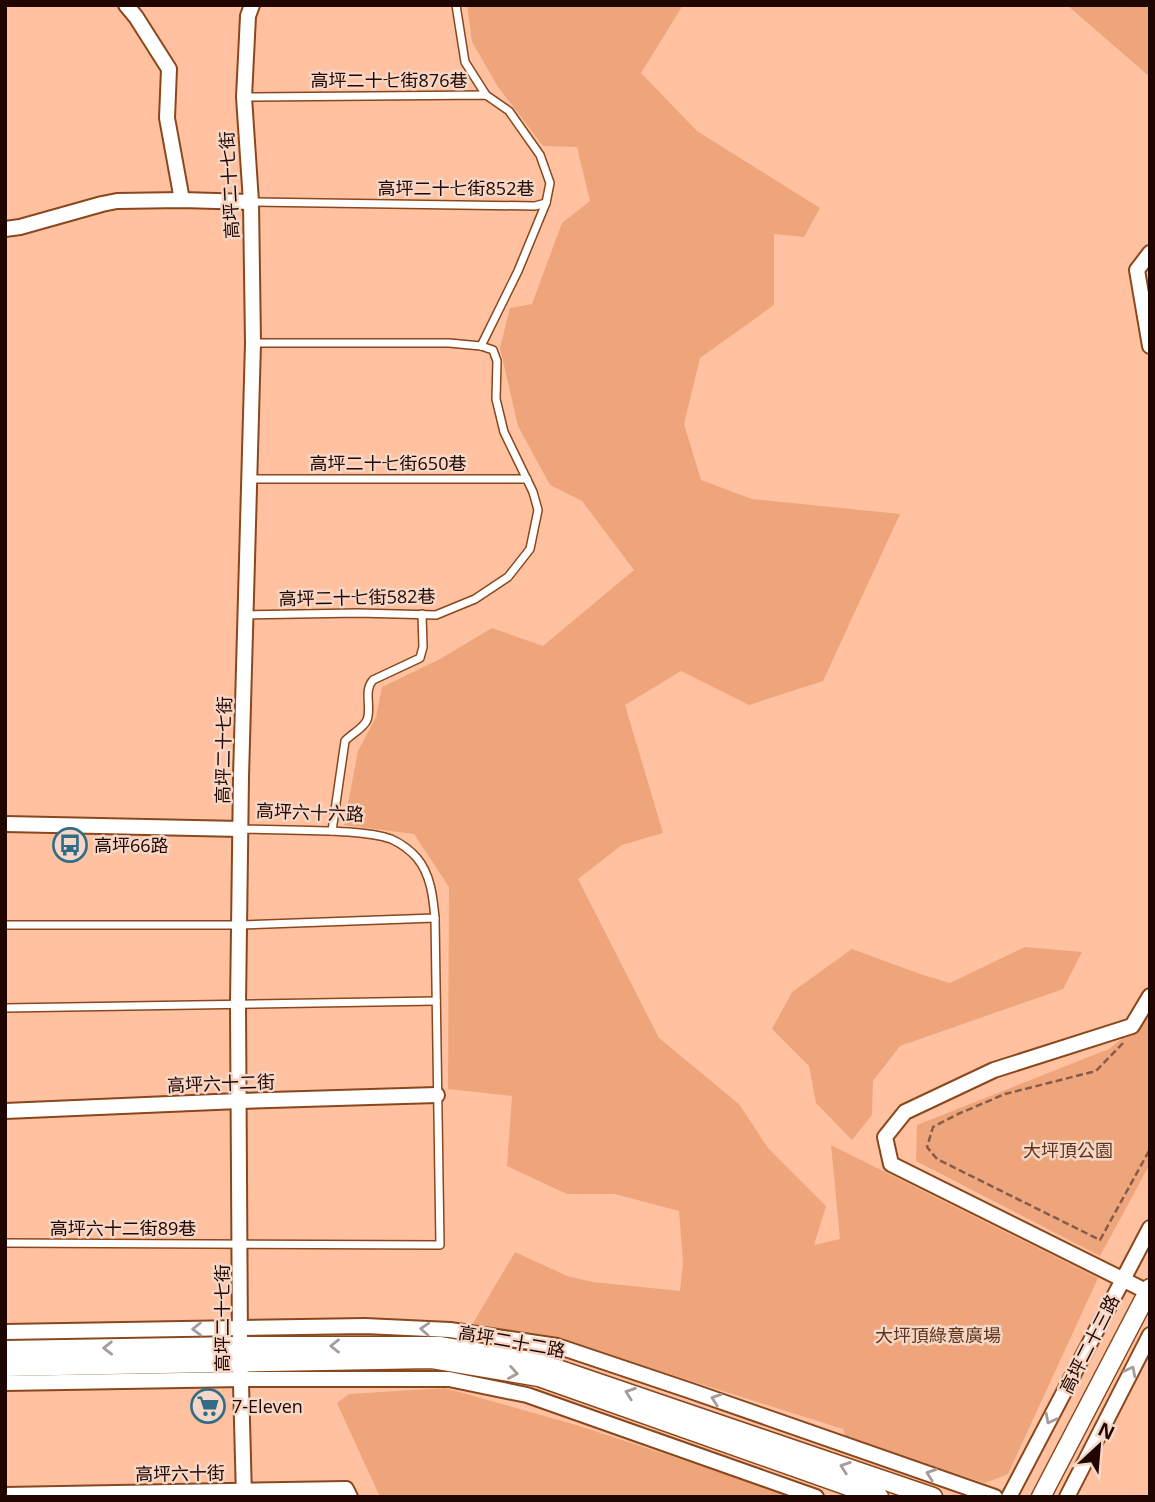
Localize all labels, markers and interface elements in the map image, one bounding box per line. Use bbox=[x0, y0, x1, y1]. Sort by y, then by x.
street label: 高坪二十七街876巷 bbox=[311, 68, 467, 92]
street label: 高坪二十七街 bbox=[214, 130, 244, 240]
street label: 高坪二十七街852巷 bbox=[378, 176, 534, 200]
street label: 高坪二十七街650巷 bbox=[310, 451, 466, 475]
street label: 高坪二十七街582巷 bbox=[278, 584, 436, 610]
street label: 高坪二十七街 bbox=[210, 696, 236, 804]
street label: 高坪六十六路 bbox=[256, 798, 364, 826]
bus stop icon: 高坪66路 bbox=[51, 826, 89, 864]
place label: 高坪66路 bbox=[94, 833, 169, 857]
street label: 高坪六十二街 bbox=[167, 1069, 275, 1097]
park label: 大坪頂公園 bbox=[1023, 1138, 1113, 1162]
street label: 高坪六十二街89巷 bbox=[50, 1216, 196, 1240]
street label: 高坪二十七街 bbox=[210, 1264, 234, 1372]
street label: 高坪二十三路 bbox=[1054, 1290, 1124, 1398]
street label: 高坪二十二路 bbox=[457, 1320, 567, 1362]
one-way arrow bbox=[192, 1321, 202, 1337]
one-way arrow bbox=[419, 1322, 430, 1337]
park label: 大坪頂綠意廣場 bbox=[875, 1323, 1001, 1347]
one-way arrow bbox=[329, 1338, 340, 1354]
one-way arrow bbox=[102, 1340, 112, 1356]
one-way arrow bbox=[507, 1365, 519, 1380]
one-way arrow bbox=[1123, 1366, 1137, 1378]
supermarket icon: 7-Eleven bbox=[189, 1387, 227, 1425]
one-way arrow bbox=[624, 1387, 636, 1401]
one-way arrow bbox=[710, 1393, 723, 1407]
place label: 7-Eleven bbox=[232, 1394, 303, 1418]
north arrow bbox=[1064, 1411, 1134, 1481]
one-way arrow bbox=[1045, 1412, 1058, 1424]
text: N bbox=[1094, 1416, 1119, 1446]
street label: 高坪六十街 bbox=[135, 1460, 225, 1486]
one-way arrow bbox=[839, 1461, 852, 1475]
one-way arrow bbox=[925, 1468, 937, 1482]

